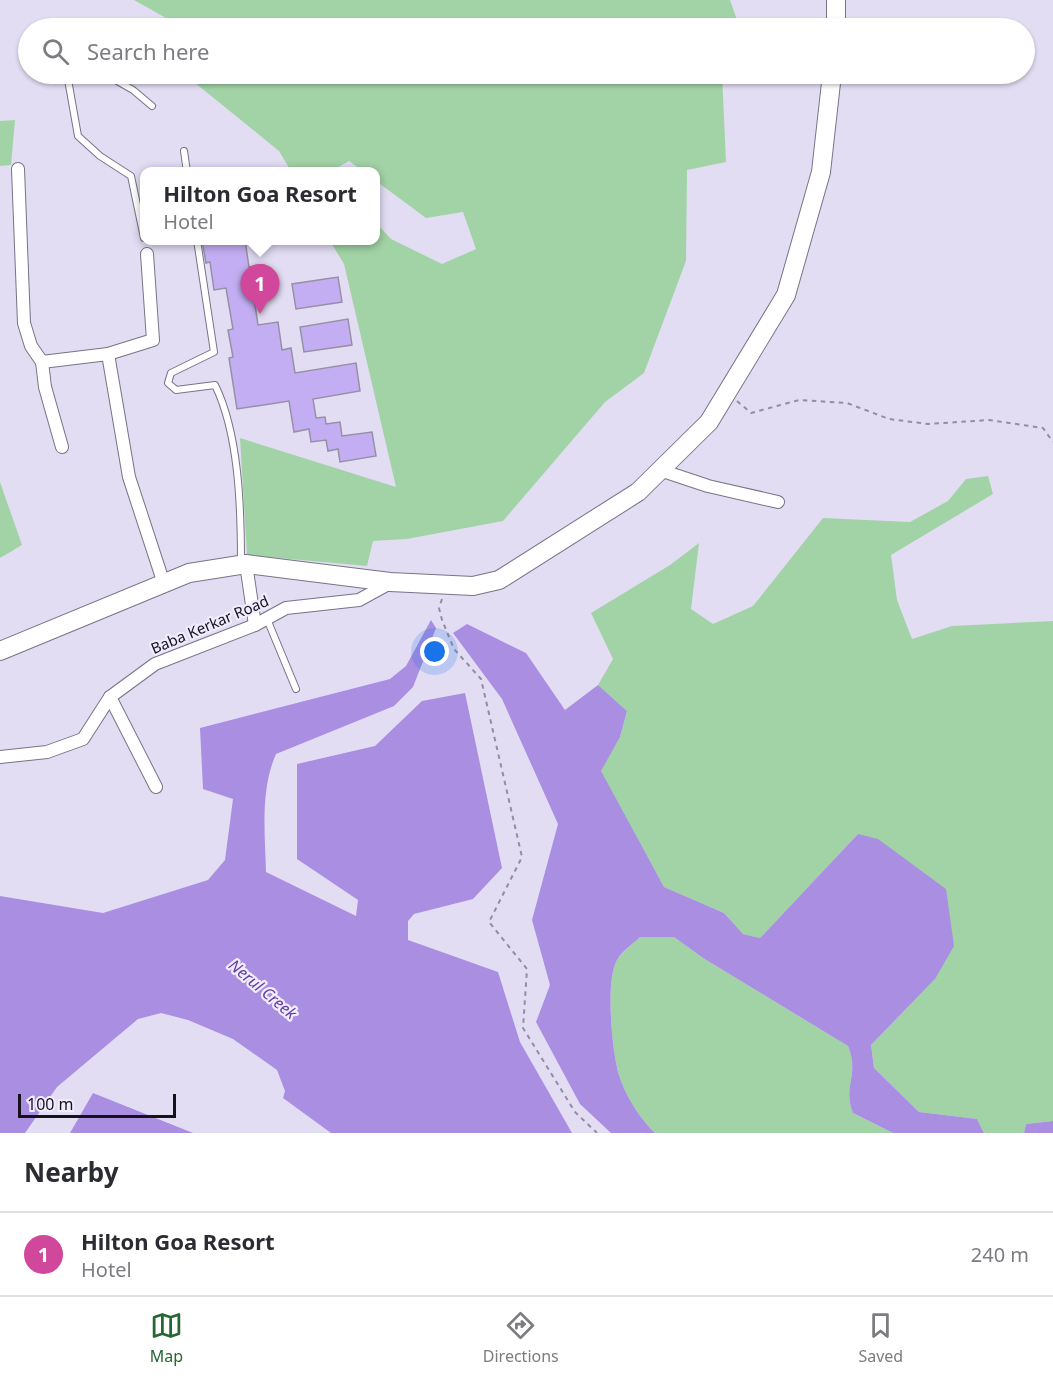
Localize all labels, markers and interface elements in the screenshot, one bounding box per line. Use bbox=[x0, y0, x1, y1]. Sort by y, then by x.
search box bbox=[18, 18, 1035, 84]
icon: search bbox=[39, 35, 72, 68]
text: Search here bbox=[87, 36, 209, 66]
popup bbox=[140, 167, 380, 245]
text: Hilton Goa Resort bbox=[163, 178, 357, 208]
text: Hotel bbox=[163, 208, 214, 235]
pin: 1 bbox=[240, 264, 280, 314]
street label: Baba Kerkar Road bbox=[148, 590, 272, 658]
your location bbox=[420, 637, 449, 666]
water label: Nerul Creek bbox=[224, 954, 303, 1025]
scale bar bbox=[18, 1091, 176, 1118]
text: 100 m bbox=[27, 1093, 74, 1115]
text: Nearby bbox=[24, 1154, 119, 1190]
text: Hilton Goa Resort bbox=[81, 1226, 275, 1256]
text: 1 bbox=[38, 1241, 49, 1268]
text: 240 m bbox=[971, 1241, 1029, 1268]
text: Hotel bbox=[81, 1256, 132, 1283]
tab: Map bbox=[150, 1309, 183, 1367]
tab: Directions bbox=[483, 1309, 559, 1367]
tab: Saved bbox=[858, 1309, 903, 1367]

